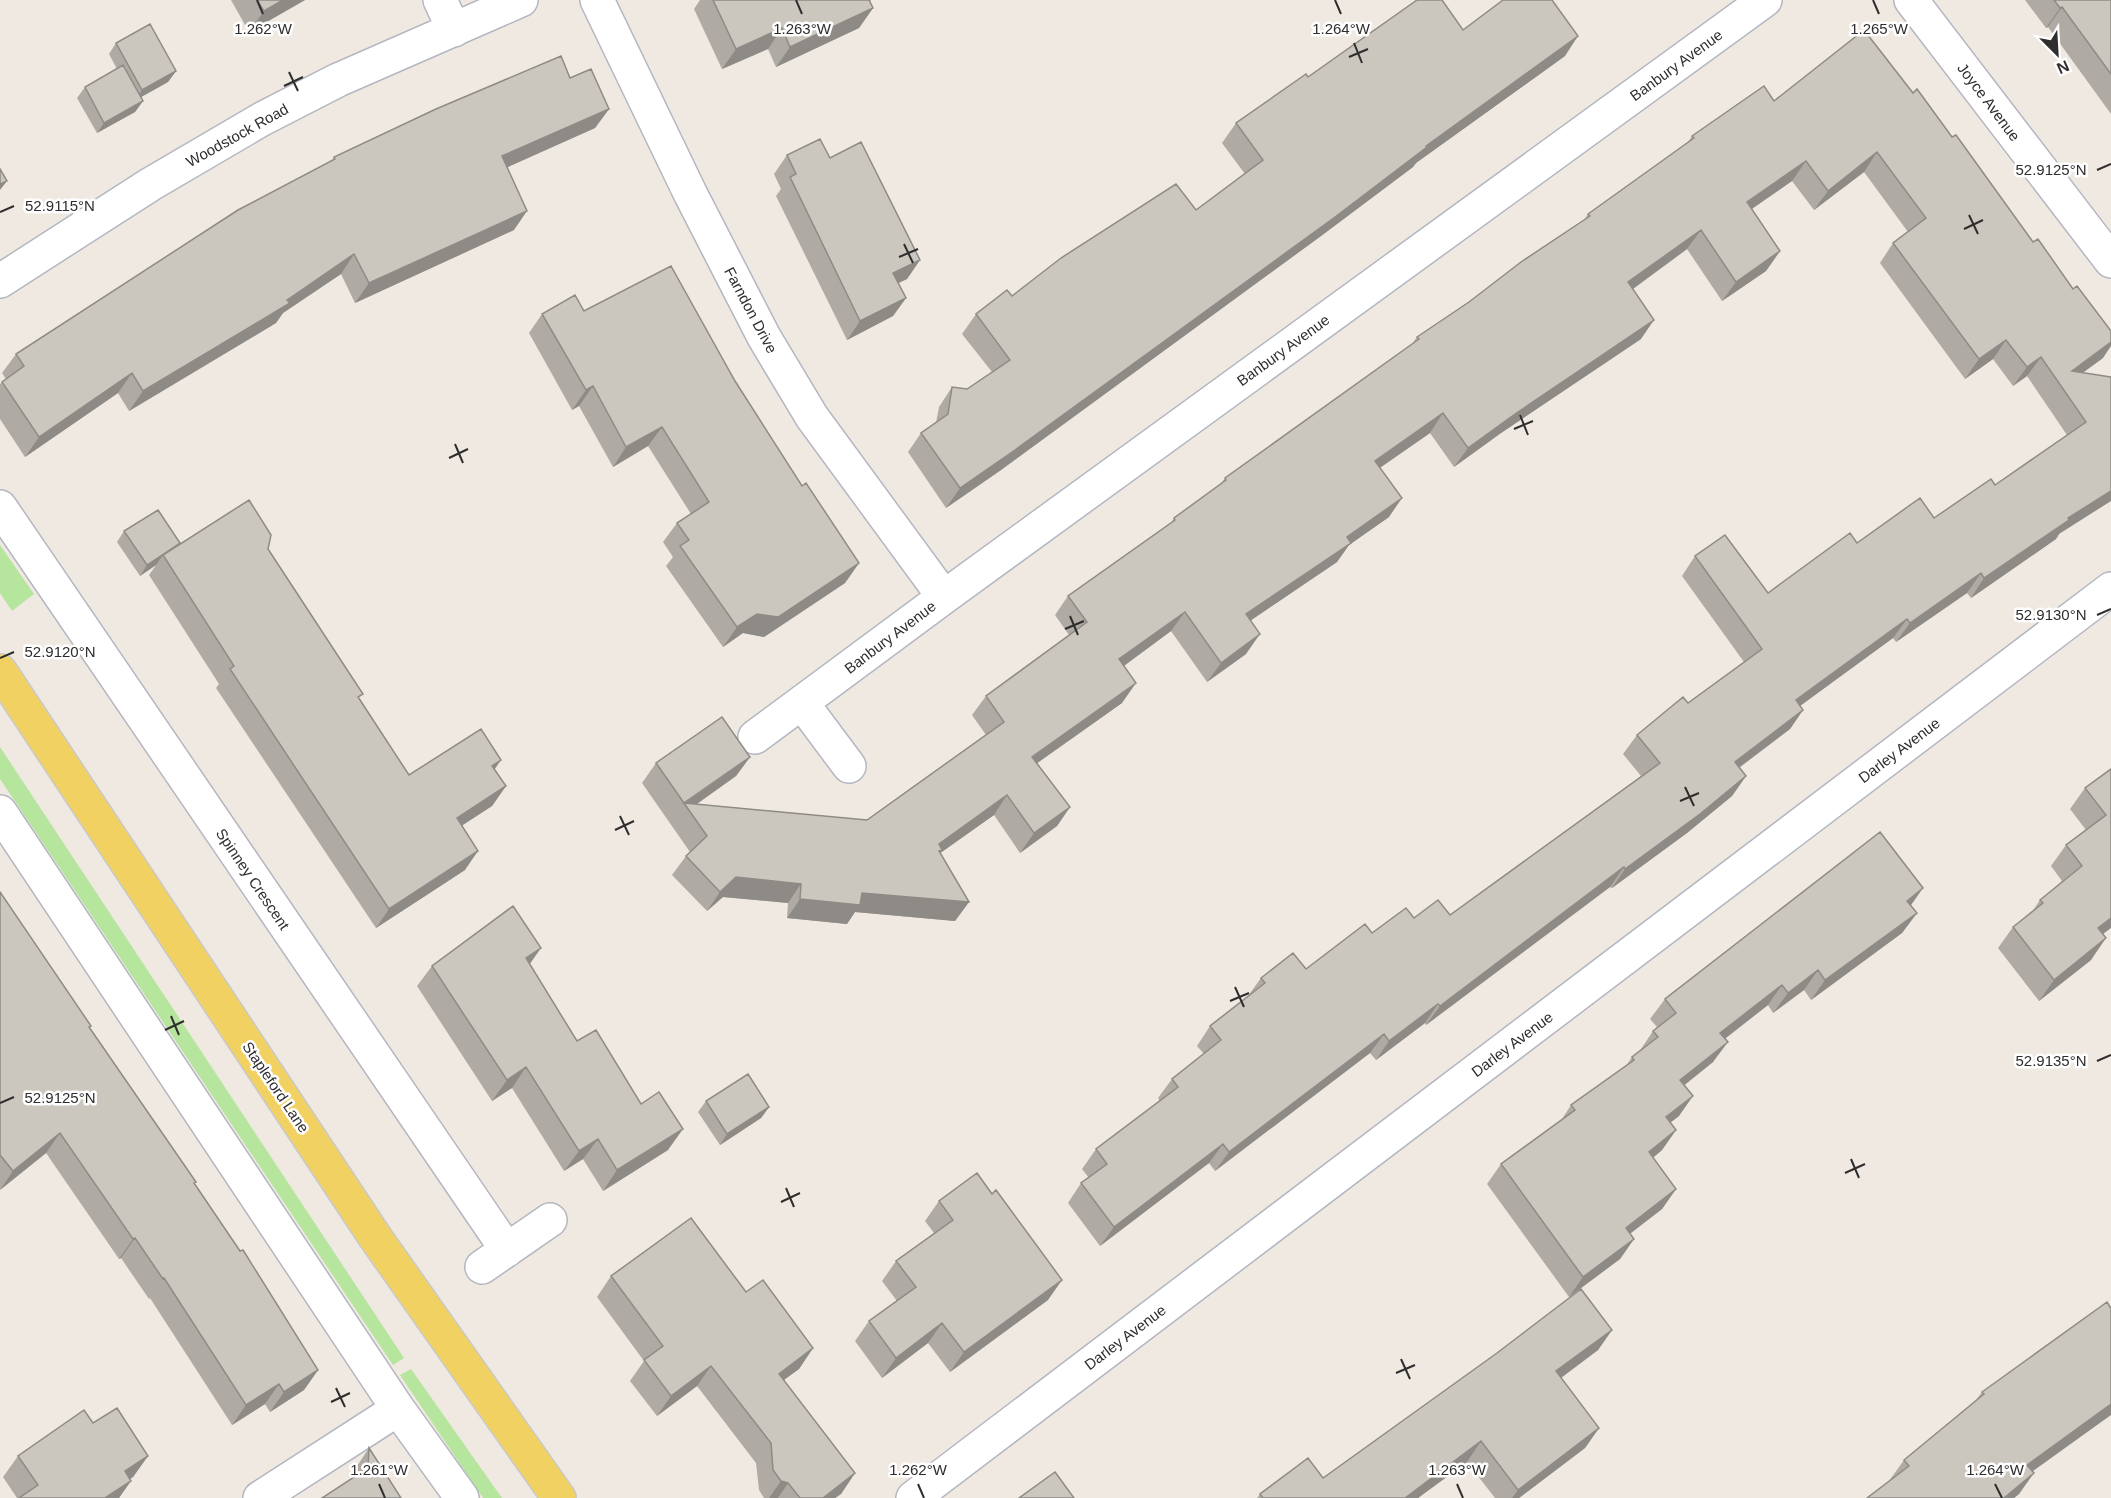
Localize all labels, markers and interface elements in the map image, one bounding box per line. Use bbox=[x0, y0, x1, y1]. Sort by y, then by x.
text: 1.262°W bbox=[234, 20, 293, 37]
text: 1.263°W bbox=[773, 20, 832, 37]
text: 1.264°W bbox=[1312, 20, 1371, 37]
text: 1.265°W bbox=[1850, 20, 1909, 37]
north arrow bbox=[2027, 24, 2087, 84]
street label: Banbury Avenue bbox=[1627, 26, 1725, 104]
text: N bbox=[2054, 57, 2072, 77]
street label: Joyce Avenue bbox=[1954, 60, 2024, 144]
street label: Woodstock Road bbox=[183, 100, 291, 170]
text: 52.9125°N bbox=[2015, 161, 2087, 178]
text: 52.9115°N bbox=[25, 197, 95, 214]
street label: Farndon Drive bbox=[721, 264, 781, 356]
street label: Banbury Avenue bbox=[1234, 311, 1332, 389]
street label: Banbury Avenue bbox=[841, 597, 939, 677]
text: 52.9130°N bbox=[2015, 606, 2087, 623]
text: 52.9120°N bbox=[24, 643, 96, 660]
street label: Darley Avenue bbox=[1855, 714, 1943, 786]
street label: Spinney Crescent bbox=[213, 825, 294, 934]
street label: Darley Avenue bbox=[1468, 1008, 1556, 1080]
street label: Stapleford Lane bbox=[239, 1038, 313, 1136]
text: 52.9135°N bbox=[2015, 1052, 2087, 1069]
text: 52.9125°N bbox=[24, 1089, 96, 1106]
street label: Darley Avenue bbox=[1081, 1301, 1169, 1373]
text: 1.261°W bbox=[350, 1461, 409, 1478]
text: 1.262°W bbox=[889, 1461, 948, 1478]
text: 1.263°W bbox=[1428, 1461, 1487, 1478]
text: 1.264°W bbox=[1966, 1461, 2025, 1478]

